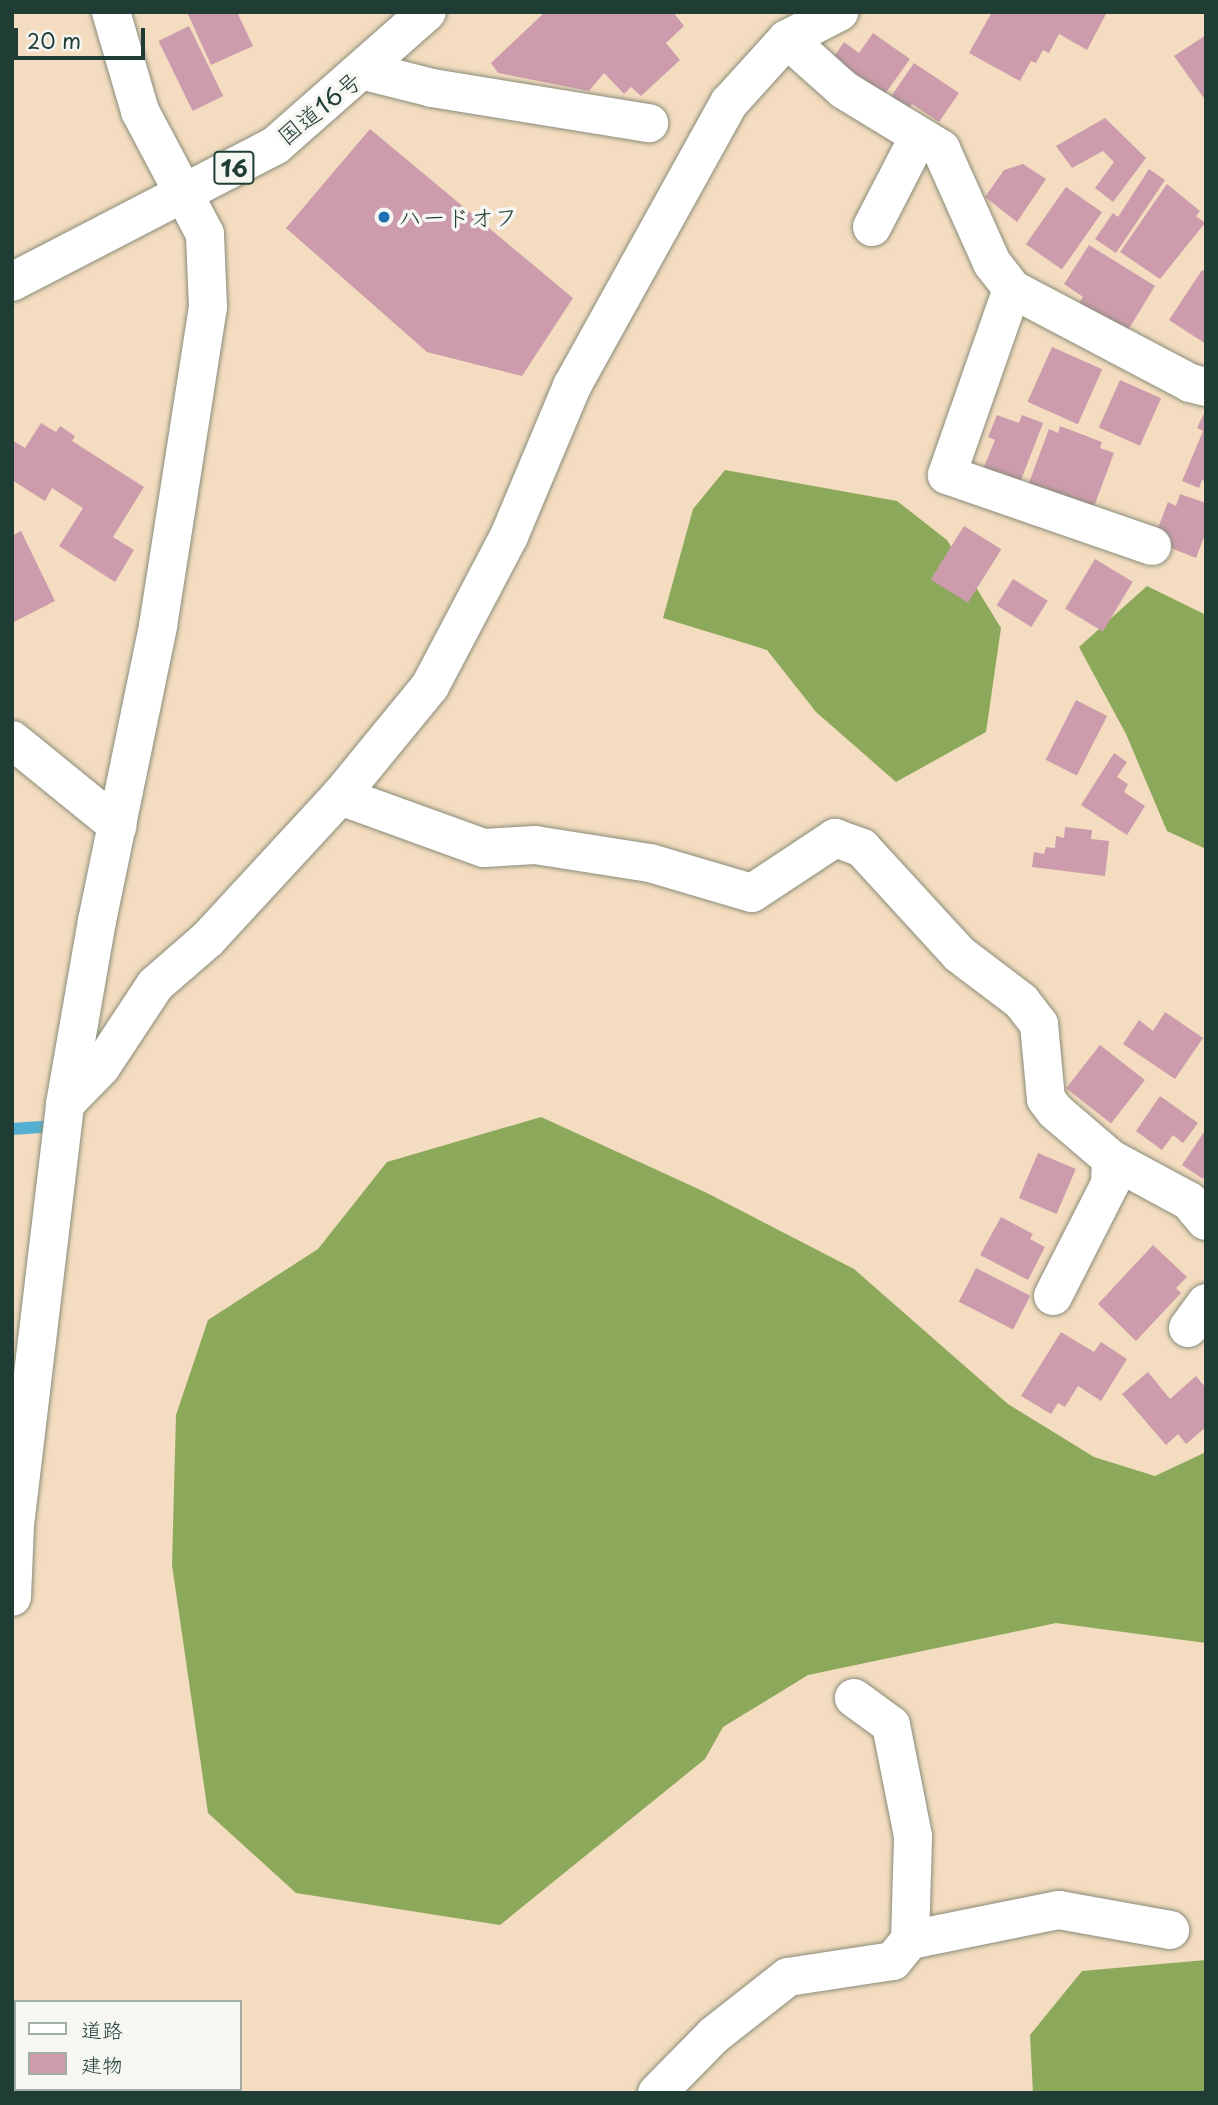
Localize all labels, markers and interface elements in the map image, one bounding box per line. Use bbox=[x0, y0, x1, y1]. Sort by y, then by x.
scale bar bbox=[18, 14, 149, 58]
text: 20 m bbox=[27, 24, 81, 56]
street label: 国道16号 bbox=[271, 65, 367, 151]
road number: 16 bbox=[213, 148, 255, 188]
place label: ハードオフ bbox=[398, 203, 518, 231]
marker: ハードオフ bbox=[376, 209, 392, 225]
legend bbox=[14, 2000, 242, 2091]
text: 道路 bbox=[81, 2013, 123, 2045]
text: 建物 bbox=[81, 2048, 123, 2080]

